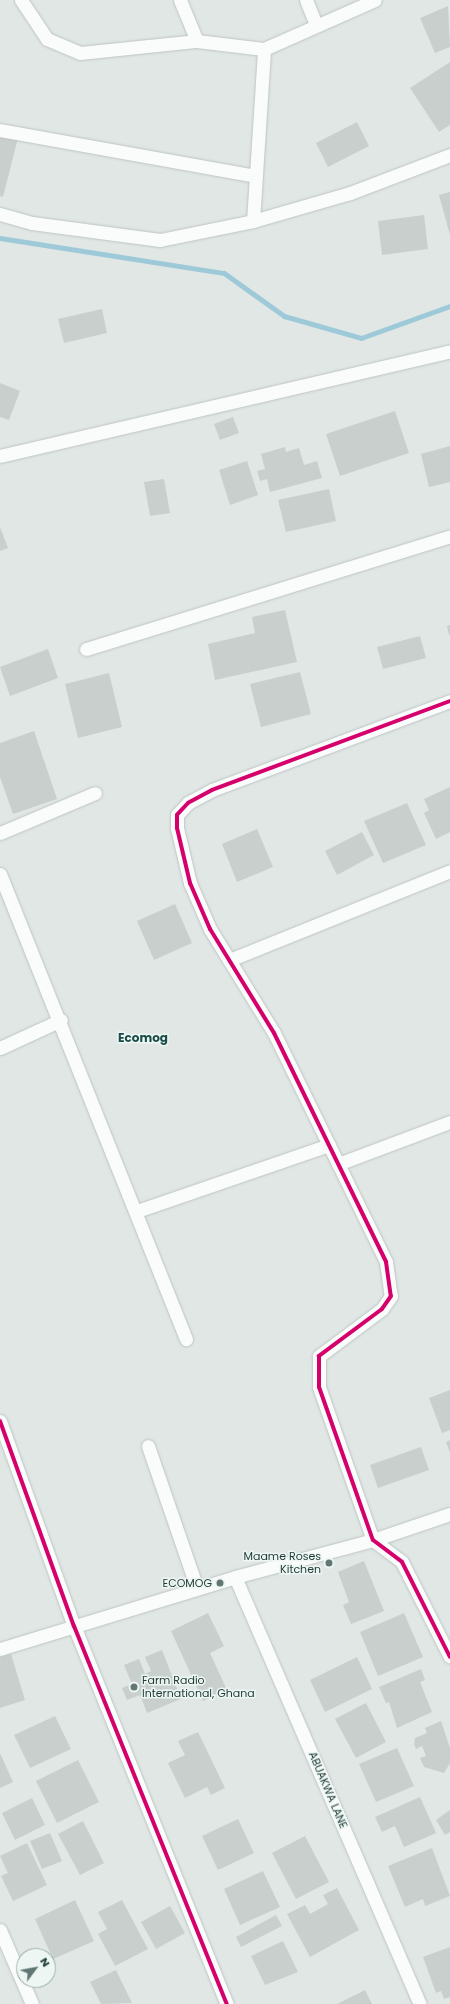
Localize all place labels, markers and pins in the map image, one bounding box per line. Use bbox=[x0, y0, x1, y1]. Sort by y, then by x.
place label: Maame Roses Kitchen bbox=[244, 1550, 321, 1576]
marker: Maame Roses Kitchen bbox=[324, 1558, 334, 1568]
place label: ECOMOG bbox=[163, 1576, 212, 1590]
marker: ECOMOG bbox=[215, 1578, 225, 1588]
place label: Farm Radio International, Ghana bbox=[142, 1674, 255, 1700]
marker: Farm Radio International, Ghana bbox=[129, 1682, 139, 1692]

